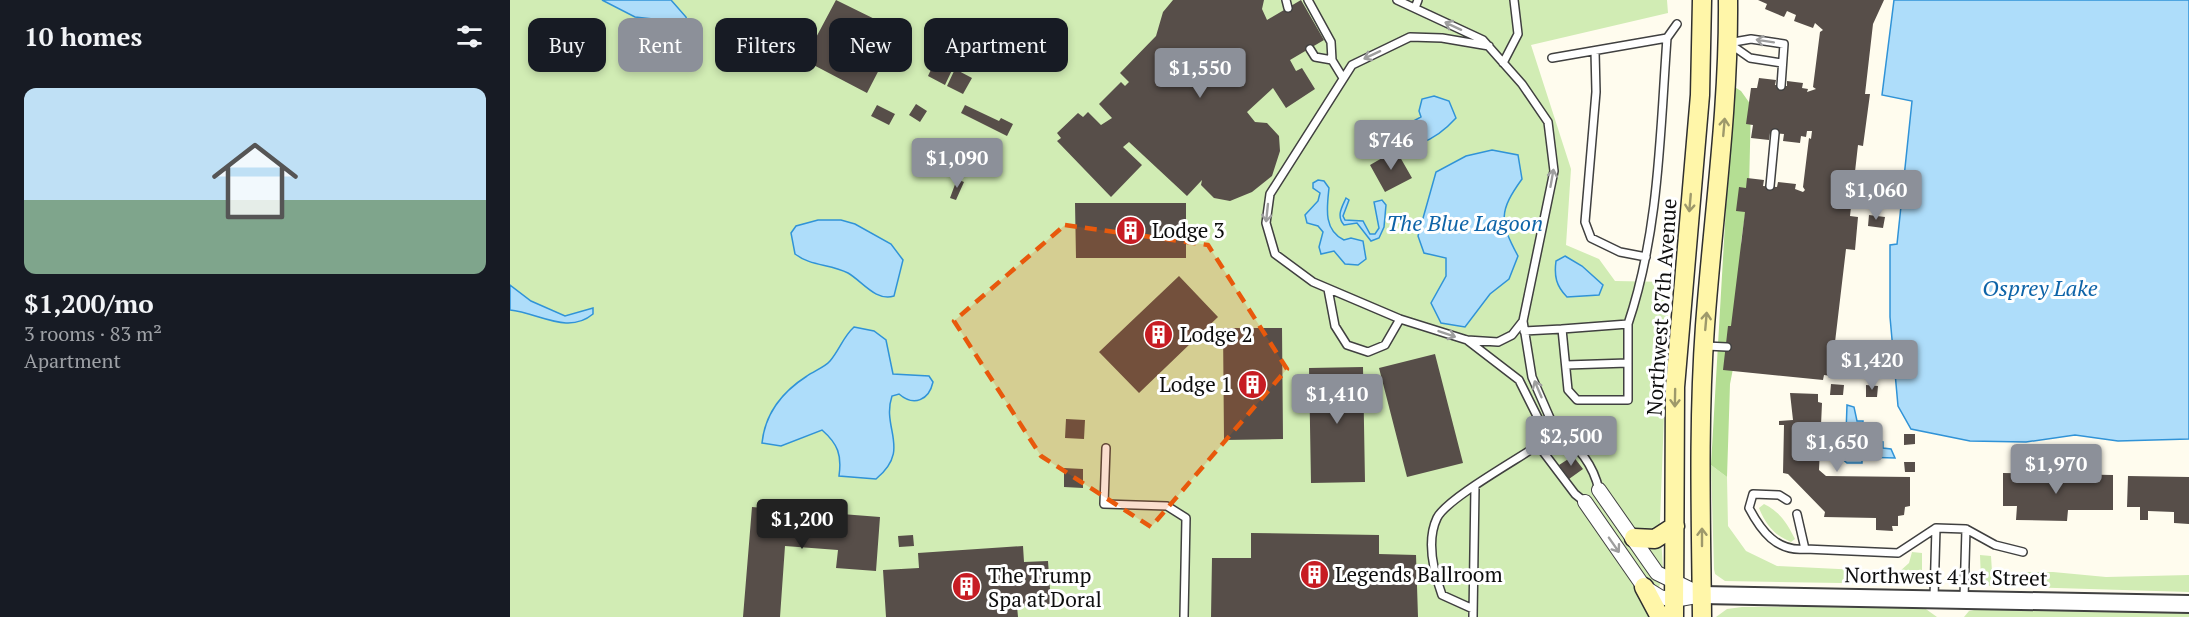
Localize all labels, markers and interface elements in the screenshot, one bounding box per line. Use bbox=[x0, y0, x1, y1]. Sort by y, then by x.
chip: Buy bbox=[528, 18, 606, 72]
chip: Rent bbox=[618, 18, 703, 72]
chip: Filters bbox=[715, 18, 817, 72]
chip: New bbox=[829, 18, 912, 72]
chip: Apartment bbox=[924, 18, 1068, 72]
text: 10 homes bbox=[24, 19, 142, 53]
icon: filters bbox=[453, 20, 486, 53]
one-way arrow bbox=[1444, 20, 1462, 31]
one-way arrow bbox=[1756, 36, 1776, 47]
pin: $1,550 bbox=[1151, 48, 1249, 99]
one-way arrow bbox=[1364, 50, 1382, 62]
text: $1,550 bbox=[1169, 54, 1231, 81]
one-way arrow bbox=[1719, 118, 1730, 137]
pin: $746 bbox=[1355, 120, 1427, 171]
text: $746 bbox=[1368, 126, 1414, 153]
icon: home bbox=[201, 127, 309, 235]
pin: $1,090 bbox=[908, 138, 1006, 189]
text: $1,090 bbox=[926, 144, 988, 171]
one-way arrow bbox=[1547, 169, 1558, 189]
pin: $1,060 bbox=[1827, 170, 1925, 221]
text: $1,060 bbox=[1845, 176, 1907, 203]
one-way arrow bbox=[1684, 193, 1695, 213]
street label: Northwest 87th Avenue bbox=[1639, 197, 1683, 417]
one-way arrow bbox=[1261, 203, 1272, 223]
water label: The Blue Lagoon bbox=[1387, 208, 1543, 237]
building icon: Lodge 3 bbox=[1115, 214, 1147, 246]
place label: Lodge 3 bbox=[1152, 216, 1225, 244]
water label: Osprey Lake bbox=[1982, 273, 2098, 302]
text: $1,200/mo bbox=[24, 286, 154, 320]
one-way arrow bbox=[1700, 312, 1711, 332]
building icon: Lodge 2 bbox=[1143, 318, 1175, 350]
text: 3 rooms · 83 m² bbox=[24, 320, 162, 347]
place label: Lodge 2 bbox=[1180, 320, 1253, 348]
one-way arrow bbox=[1437, 329, 1456, 340]
pin: $1,420 bbox=[1823, 340, 1921, 391]
text: $1,420 bbox=[1841, 346, 1903, 373]
text: Apartment bbox=[24, 347, 121, 374]
building icon: Lodge 1 bbox=[1237, 368, 1269, 400]
place label: Lodge 1 bbox=[1159, 370, 1232, 398]
pin: $1,410 bbox=[1288, 374, 1386, 425]
text: $1,410 bbox=[1306, 380, 1368, 407]
one-way arrow bbox=[1532, 381, 1543, 399]
one-way arrow bbox=[1669, 387, 1681, 407]
pin: $2,500 bbox=[1522, 416, 1620, 467]
text: $2,500 bbox=[1540, 422, 1602, 449]
pin: $1,650 bbox=[1788, 422, 1886, 473]
text: $1,650 bbox=[1806, 428, 1868, 455]
pin: $1,970 bbox=[2007, 444, 2105, 495]
text: $1,970 bbox=[2025, 450, 2087, 477]
pin: $1,200 bbox=[753, 499, 851, 550]
text: $1,200 bbox=[771, 505, 833, 532]
one-way arrow bbox=[1696, 527, 1708, 547]
one-way arrow bbox=[1608, 536, 1620, 552]
building icon: Legends Ballroom bbox=[1298, 558, 1330, 590]
place label: Legends Ballroom bbox=[1335, 560, 1503, 588]
street label: Northwest 41st Street bbox=[1844, 560, 2048, 592]
place label: The Trump Spa at Doral bbox=[988, 561, 1102, 613]
building icon: The Trump Spa at Doral bbox=[951, 571, 983, 603]

